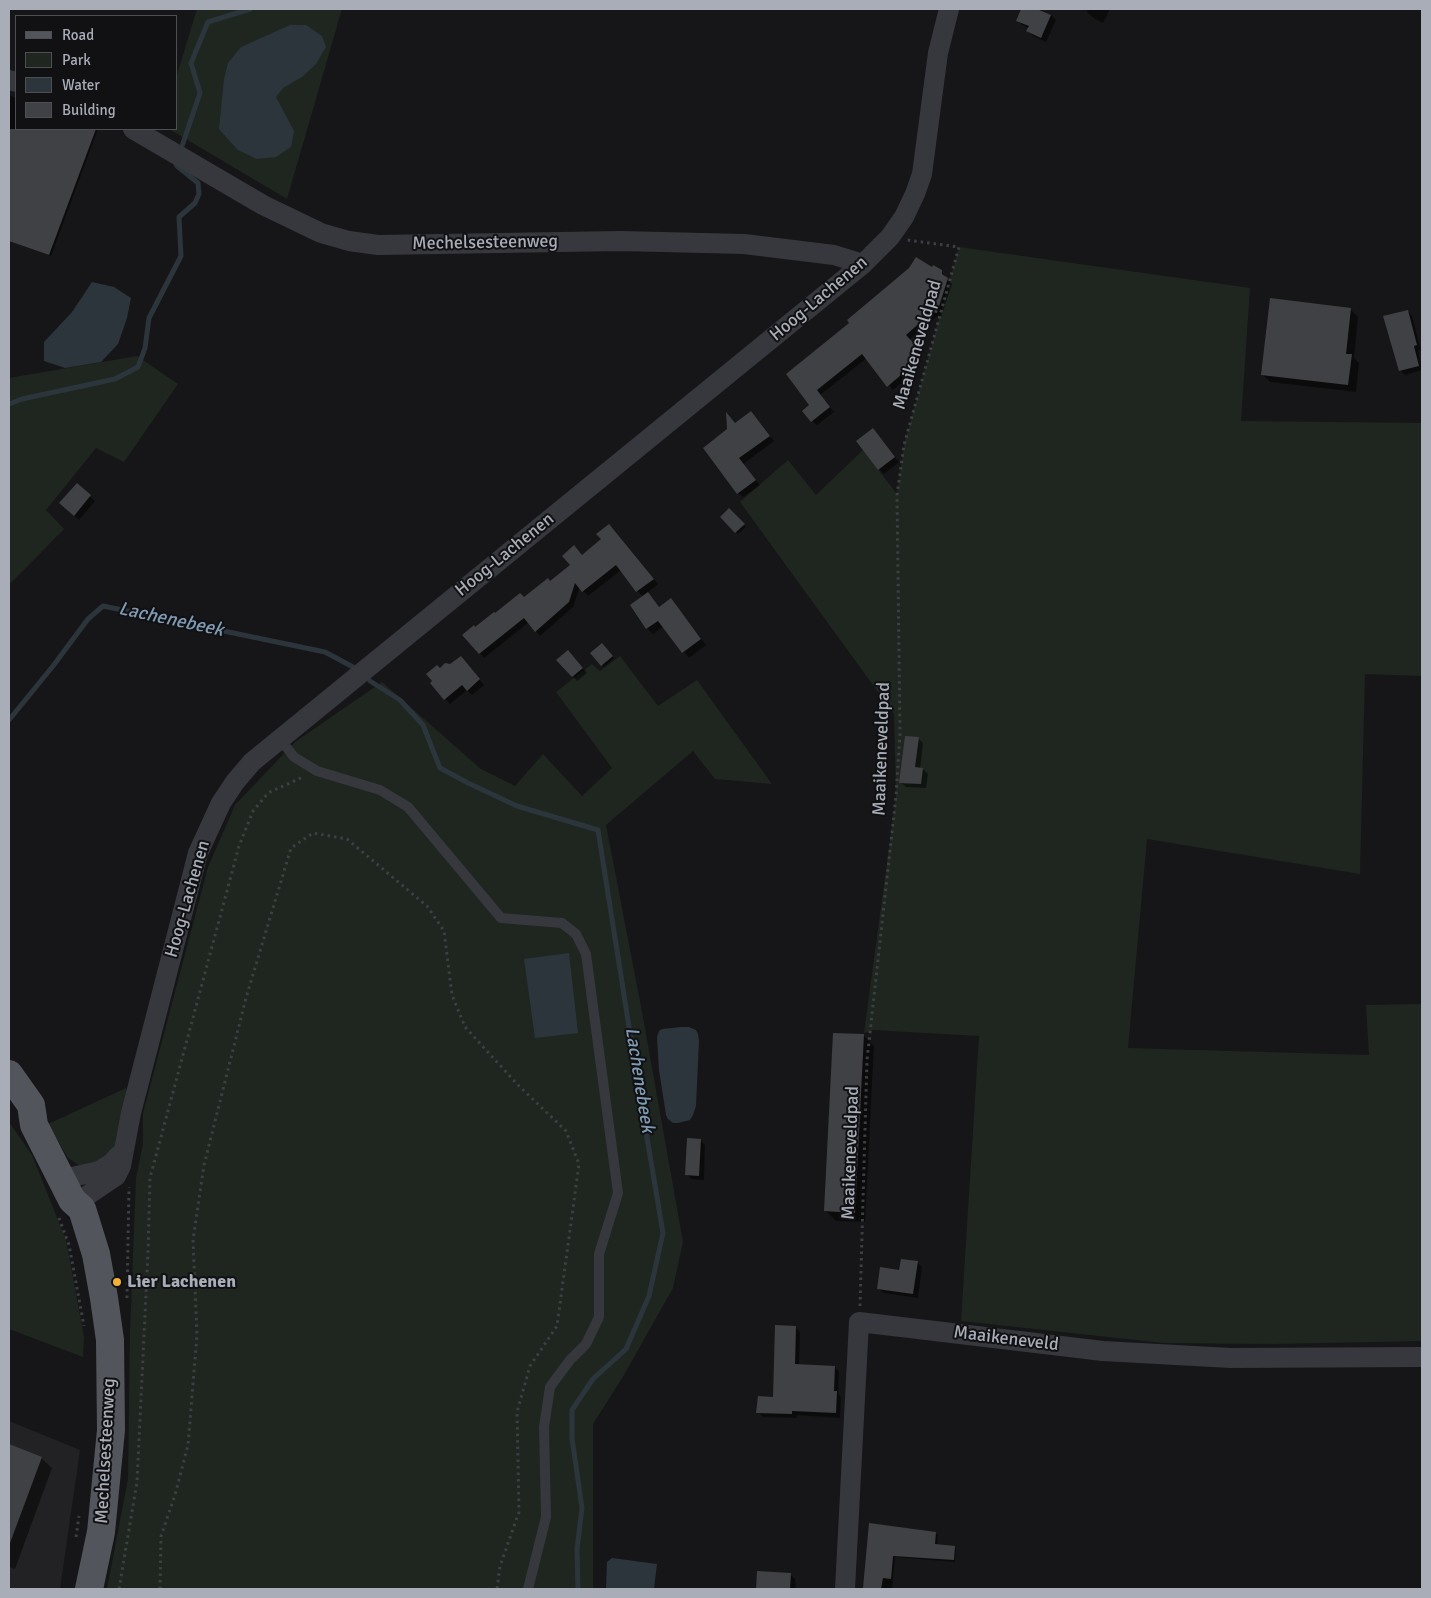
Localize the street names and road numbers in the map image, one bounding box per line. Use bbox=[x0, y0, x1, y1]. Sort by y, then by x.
street label: Mechelsesteenweg bbox=[412, 231, 558, 255]
street label: Hoog-Lachenen bbox=[766, 252, 872, 346]
street label: Maaikeneveldpad bbox=[889, 278, 947, 412]
street label: Hoog-Lachenen bbox=[451, 509, 559, 601]
street label: Maaikeneveldpad bbox=[869, 682, 895, 816]
street label: Hoog-Lachenen bbox=[161, 838, 215, 960]
street label: Maaikeneveldpad bbox=[838, 1086, 864, 1220]
street label: Maaikeneveld bbox=[952, 1322, 1060, 1356]
street label: Mechelsesteenweg bbox=[91, 1378, 121, 1524]

